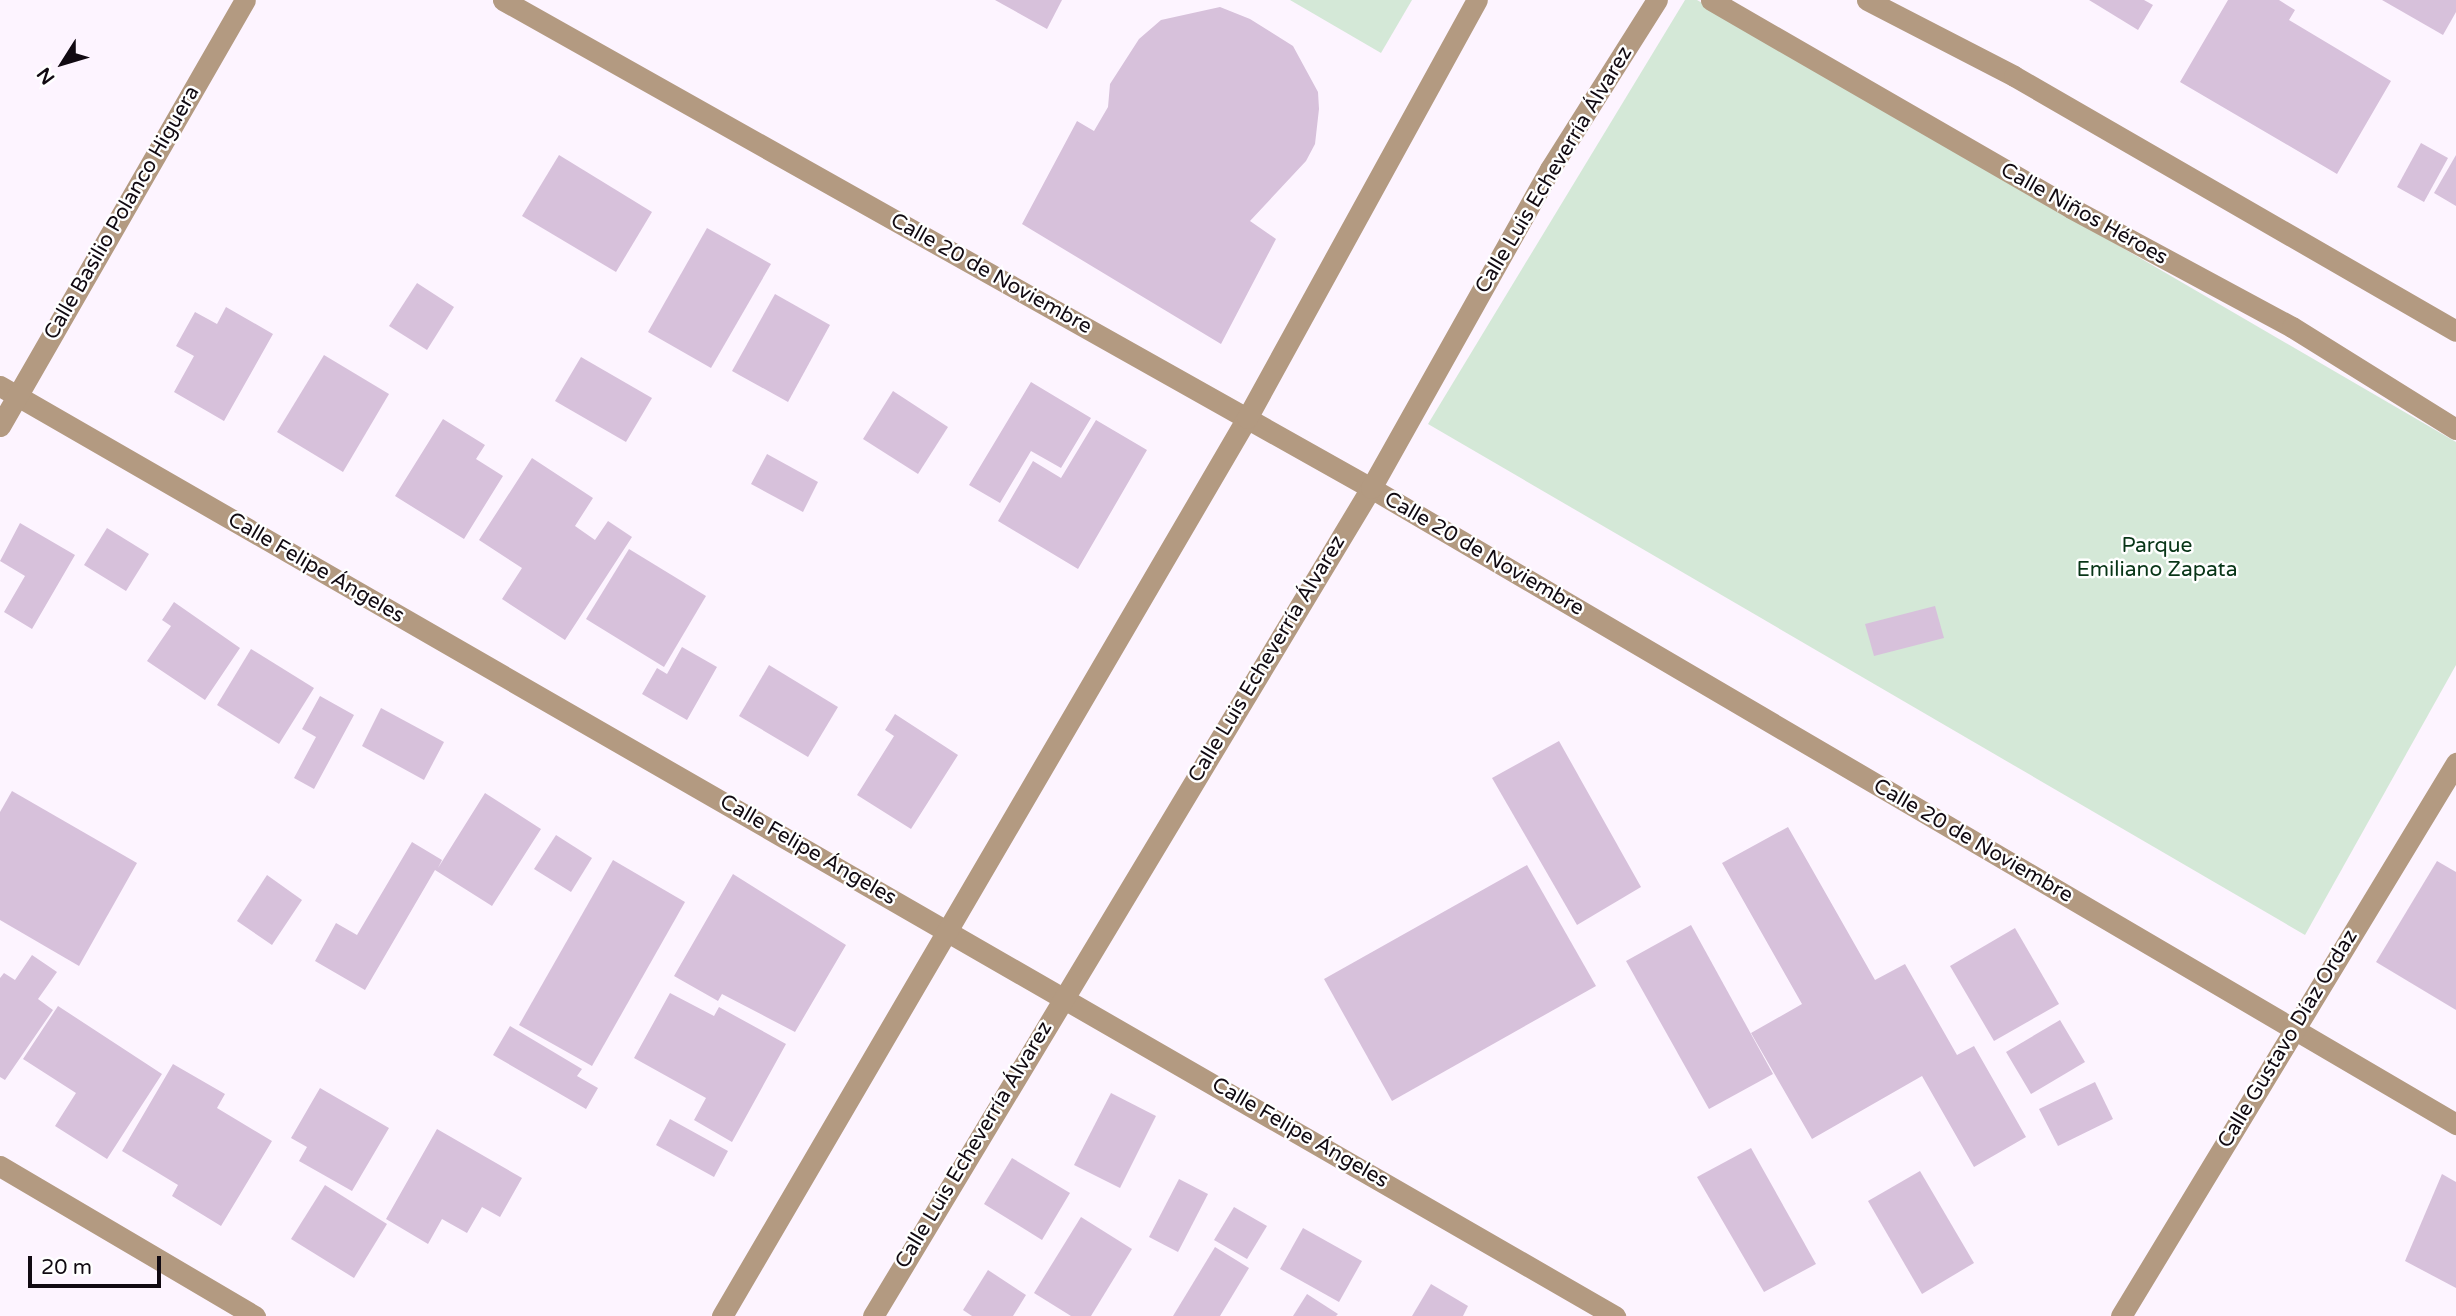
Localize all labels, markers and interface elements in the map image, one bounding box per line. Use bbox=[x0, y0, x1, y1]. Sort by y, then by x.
north arrow bbox=[28, 28, 98, 98]
street label: Calle Luis Echeverría Álvarez bbox=[1470, 42, 1638, 298]
text: N bbox=[33, 63, 60, 88]
street label: Calle Basilio Polanco Higuera bbox=[39, 82, 205, 344]
street label: Calle Niños Héroes bbox=[1996, 158, 2172, 270]
street label: Calle 20 de Noviembre bbox=[886, 208, 1096, 340]
street label: Calle 20 de Noviembre bbox=[1380, 487, 1588, 621]
street label: Calle Felipe Ángeles bbox=[223, 507, 409, 629]
street label: Calle Luis Echeverría Álvarez bbox=[1183, 531, 1351, 787]
park label: Parque Emiliano Zapata bbox=[2077, 533, 2237, 583]
street label: Calle 20 de Noviembre bbox=[1869, 774, 2077, 908]
street label: Calle Felipe Ángeles bbox=[715, 789, 901, 911]
street label: Calle Gustavo Díaz Ordaz bbox=[2213, 925, 2363, 1153]
street label: Calle Luis Echeverría Álvarez bbox=[890, 1017, 1058, 1273]
street label: Calle Felipe Ángeles bbox=[1207, 1072, 1393, 1194]
scale bar bbox=[32, 1242, 164, 1286]
text: 20 m bbox=[41, 1255, 92, 1280]

